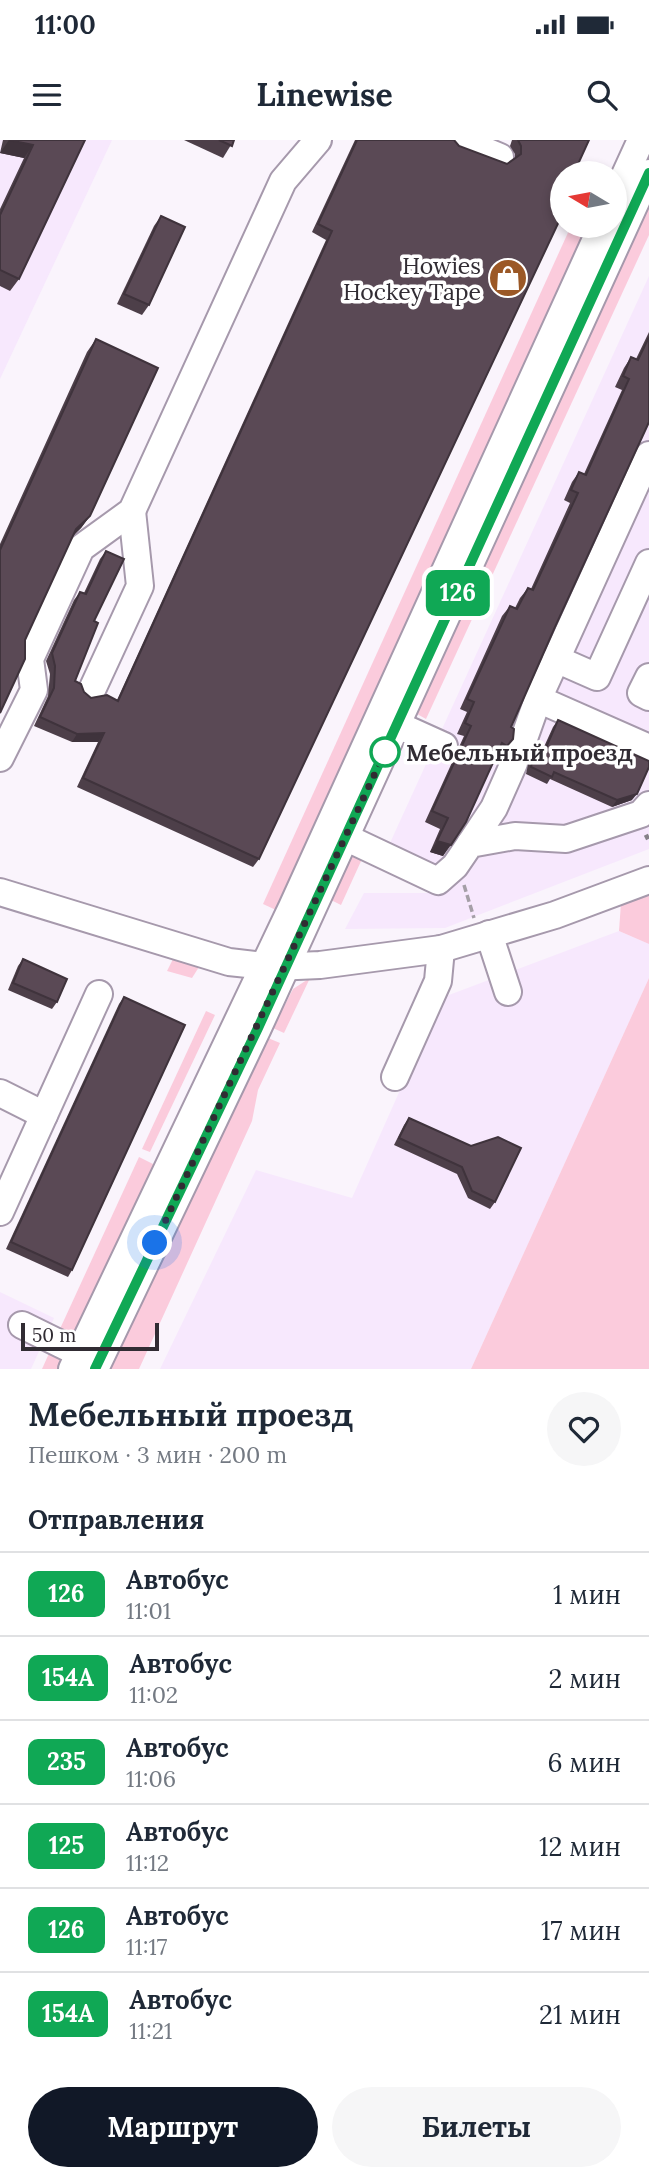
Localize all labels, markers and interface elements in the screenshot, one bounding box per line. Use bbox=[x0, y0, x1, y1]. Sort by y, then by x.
text: 11:00 bbox=[35, 8, 96, 41]
text: Linewise bbox=[256, 74, 393, 115]
icon: menu bbox=[28, 76, 66, 114]
icon: search bbox=[583, 76, 621, 114]
north arrow bbox=[550, 161, 626, 238]
map controls bbox=[550, 161, 627, 238]
place label: Howies Hockey Tape bbox=[343, 251, 481, 306]
shop icon: Howies Hockey Tape bbox=[487, 257, 529, 299]
line badge: 126 bbox=[418, 570, 498, 616]
text: 126 bbox=[440, 577, 476, 608]
marker: Мебельный проезд bbox=[370, 737, 400, 767]
place label: Мебельный проезд bbox=[406, 738, 633, 767]
your location bbox=[137, 1225, 172, 1260]
scale bar bbox=[21, 1320, 159, 1352]
text: 50 m bbox=[32, 1323, 76, 1347]
button: heart bbox=[547, 1392, 621, 1466]
text: Мебельный проезд bbox=[28, 1393, 353, 1435]
text: Пешком · 3 мин · 200 m bbox=[28, 1440, 287, 1469]
text: Отправления bbox=[28, 1503, 204, 1536]
text: Автобус bbox=[126, 1563, 229, 1596]
text: 126 bbox=[48, 1578, 85, 1609]
text: 1 мин bbox=[553, 1578, 621, 1611]
text: 11:01 bbox=[126, 1596, 171, 1625]
text: Автобус bbox=[129, 1647, 232, 1680]
text: 154А bbox=[42, 1662, 94, 1693]
text: 2 мин bbox=[549, 1662, 621, 1695]
text: 11:02 bbox=[129, 1680, 178, 1709]
text: Автобус bbox=[126, 1731, 229, 1764]
text: 235 bbox=[47, 1746, 86, 1777]
text: 6 мин bbox=[547, 1746, 621, 1779]
text: 11:06 bbox=[126, 1764, 176, 1793]
text: Автобус bbox=[126, 1815, 229, 1848]
text: 125 bbox=[49, 1830, 84, 1861]
text: 12 мин bbox=[539, 1830, 621, 1863]
text: 11:12 bbox=[126, 1848, 169, 1877]
text: Автобус bbox=[126, 1899, 229, 1932]
text: 126 bbox=[48, 1914, 85, 1945]
text: 17 мин bbox=[541, 1914, 621, 1947]
text: 11:17 bbox=[126, 1932, 167, 1961]
text: Автобус bbox=[129, 1983, 232, 2016]
text: 154А bbox=[42, 1998, 94, 2029]
text: 21 мин bbox=[539, 1998, 621, 2031]
text: 11:21 bbox=[129, 2016, 172, 2045]
button: Маршрут bbox=[28, 2087, 318, 2167]
button: Билеты bbox=[332, 2087, 621, 2167]

